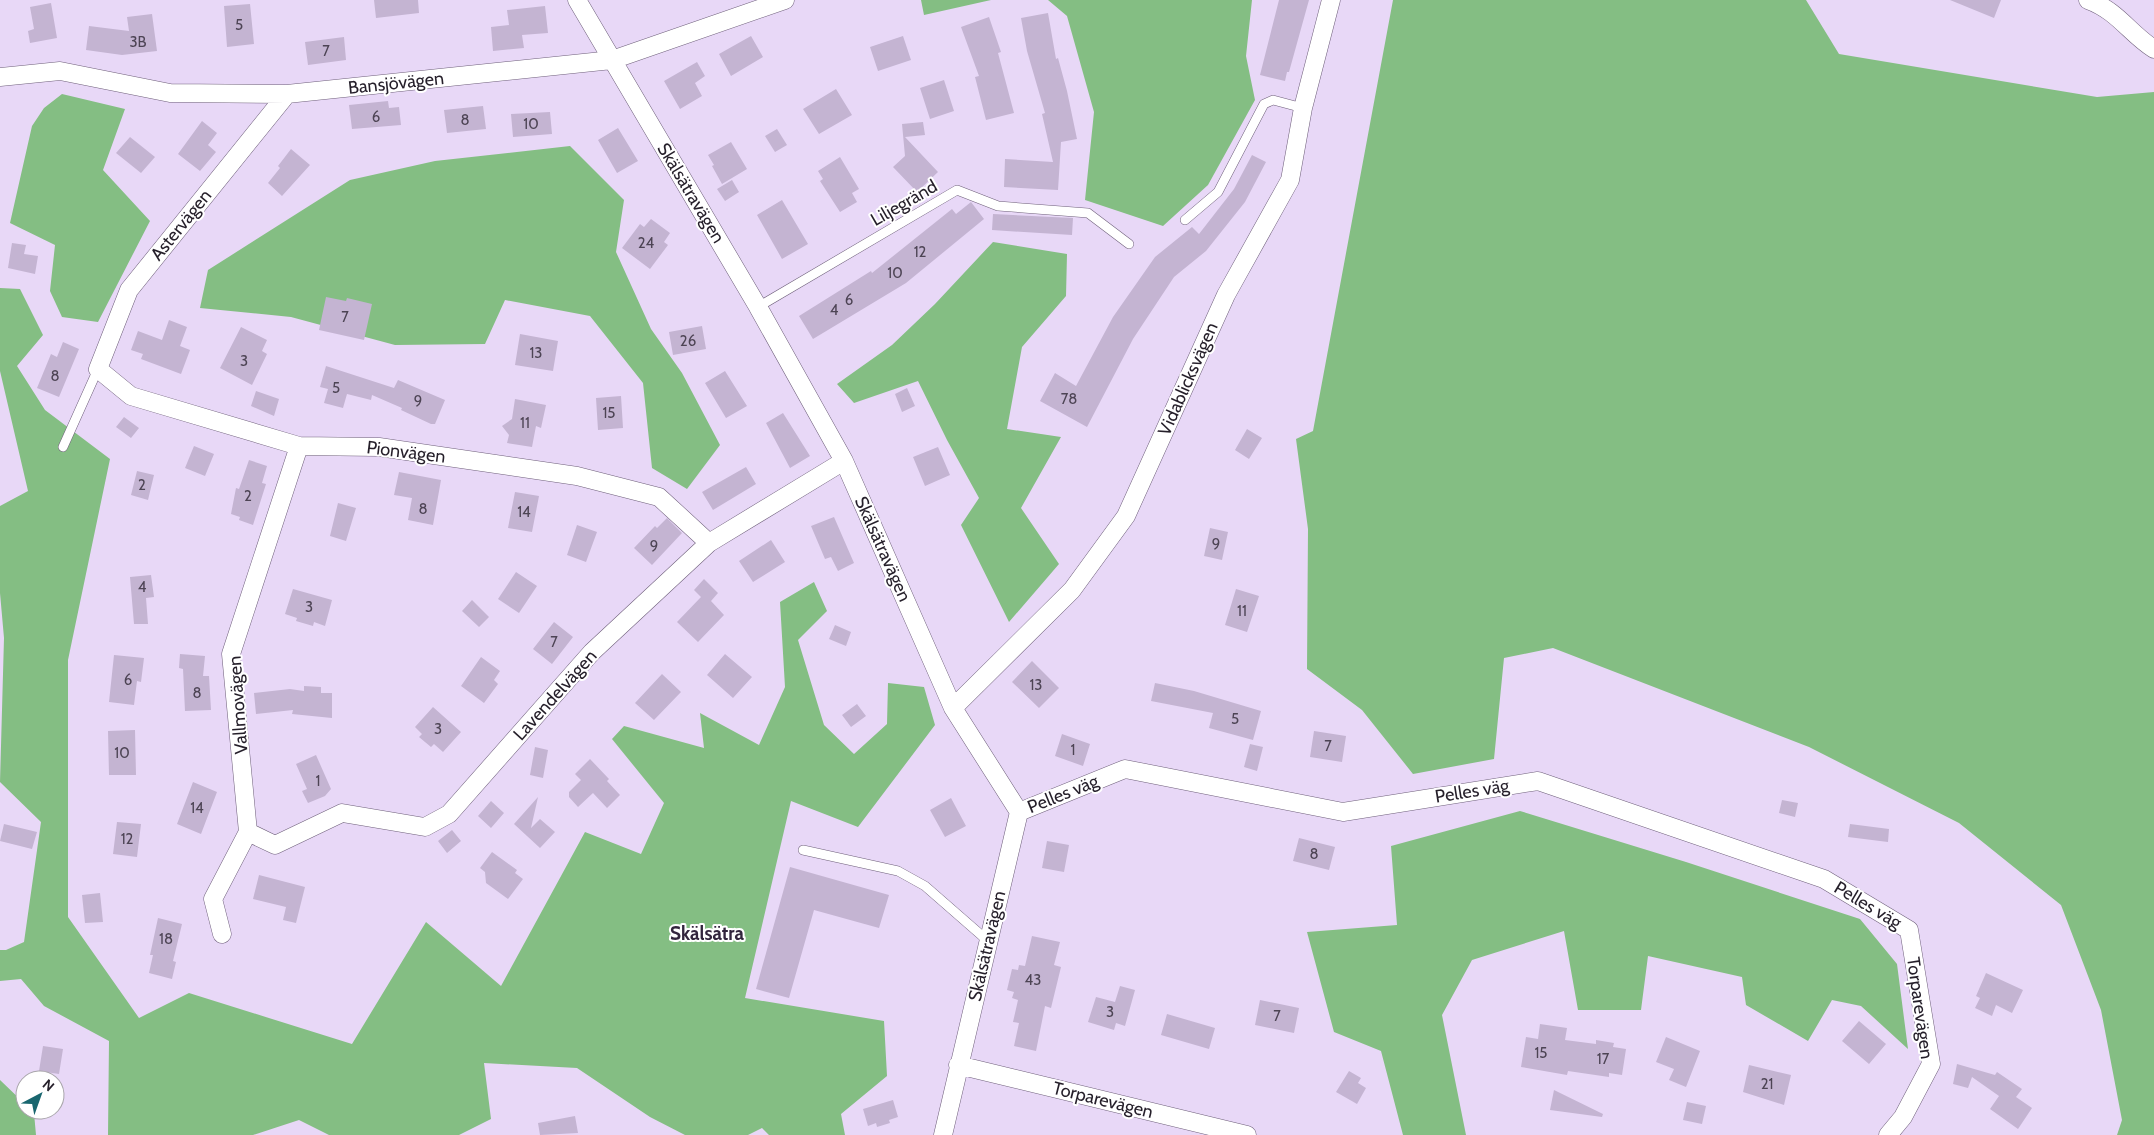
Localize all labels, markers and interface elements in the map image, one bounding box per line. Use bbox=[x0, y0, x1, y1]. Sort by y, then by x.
house number: 5 bbox=[235, 16, 243, 34]
house number: 3B bbox=[129, 33, 147, 51]
house number: 7 bbox=[322, 42, 330, 60]
street label: Bansjövägen bbox=[347, 67, 445, 99]
house number: 6 bbox=[372, 108, 380, 126]
house number: 8 bbox=[460, 111, 470, 129]
house number: 10 bbox=[523, 115, 539, 133]
street label: Skälsätravägen bbox=[653, 139, 729, 247]
street label: Liljegränd bbox=[867, 175, 941, 231]
street label: Astervägen bbox=[146, 185, 216, 265]
house number: 24 bbox=[638, 234, 655, 252]
house number: 12 bbox=[914, 243, 927, 261]
house number: 10 bbox=[887, 264, 903, 282]
house number: 6 bbox=[845, 291, 853, 309]
house number: 4 bbox=[830, 301, 839, 319]
house number: 7 bbox=[341, 308, 349, 326]
street label: Vidablicksvägen bbox=[1153, 319, 1223, 439]
house number: 26 bbox=[680, 332, 696, 350]
house number: 13 bbox=[529, 344, 543, 362]
house number: 3 bbox=[240, 352, 248, 370]
house number: 8 bbox=[50, 367, 60, 385]
house number: 5 bbox=[332, 379, 340, 397]
house number: 78 bbox=[1061, 390, 1077, 408]
house number: 9 bbox=[414, 392, 422, 410]
house number: 15 bbox=[602, 404, 616, 422]
house number: 11 bbox=[520, 414, 530, 432]
street label: Pionvägen bbox=[365, 436, 447, 468]
house number: 2 bbox=[138, 476, 146, 494]
house number: 2 bbox=[244, 487, 252, 505]
street label: Skälsätravägen bbox=[850, 493, 916, 605]
house number: 8 bbox=[418, 500, 428, 518]
house number: 14 bbox=[517, 503, 531, 521]
house number: 9 bbox=[1212, 535, 1220, 553]
house number: 9 bbox=[650, 537, 658, 555]
house number: 4 bbox=[138, 578, 147, 596]
house number: 3 bbox=[305, 598, 313, 616]
house number: 11 bbox=[1237, 602, 1247, 620]
house number: 7 bbox=[550, 633, 558, 651]
street label: Lavendelvägen bbox=[509, 645, 601, 745]
street label: Vallmovägen bbox=[224, 655, 252, 755]
house number: 6 bbox=[124, 671, 132, 689]
house number: 13 bbox=[1029, 676, 1043, 694]
house number: 8 bbox=[192, 684, 202, 702]
house number: 5 bbox=[1231, 710, 1239, 728]
house number: 3 bbox=[434, 720, 442, 738]
house number: 7 bbox=[1324, 737, 1332, 755]
house number: 1 bbox=[1071, 741, 1075, 759]
house number: 10 bbox=[114, 744, 130, 762]
street label: Pelles väg bbox=[1024, 769, 1103, 818]
house number: 1 bbox=[316, 772, 320, 790]
street label: Pelles väg bbox=[1433, 774, 1512, 808]
house number: 14 bbox=[190, 799, 204, 817]
house number: 12 bbox=[121, 830, 134, 848]
house number: 8 bbox=[1309, 845, 1319, 863]
street label: Pelles väg bbox=[1830, 876, 1907, 934]
street label: Skälsätravägen bbox=[964, 889, 1010, 1003]
district label: Skälsätra bbox=[670, 922, 745, 945]
house number: 18 bbox=[159, 930, 173, 948]
street label: Torparevägen bbox=[1902, 956, 1938, 1060]
house number: 43 bbox=[1025, 971, 1041, 989]
house number: 3 bbox=[1106, 1003, 1114, 1021]
house number: 7 bbox=[1273, 1007, 1281, 1025]
house number: 15 bbox=[1534, 1044, 1548, 1062]
house number: 17 bbox=[1597, 1050, 1610, 1068]
north arrow bbox=[15, 1070, 65, 1120]
text: N bbox=[39, 1075, 58, 1095]
house number: 21 bbox=[1761, 1075, 1773, 1093]
street label: Torparevägen bbox=[1051, 1077, 1155, 1123]

